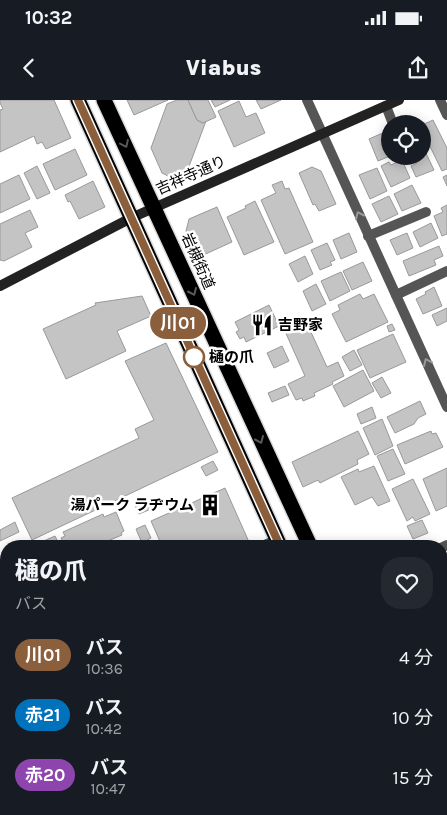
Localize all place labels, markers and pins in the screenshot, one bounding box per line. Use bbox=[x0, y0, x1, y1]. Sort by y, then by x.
restaurant icon: 吉野家 bbox=[249, 312, 275, 338]
place label: 吉野家 bbox=[278, 316, 323, 334]
marker: 樋の爪 bbox=[183, 346, 205, 368]
place label: 樋の爪 bbox=[209, 348, 254, 366]
building icon: 湯パーク ラヂウム bbox=[197, 492, 223, 518]
place label: 湯パーク ラヂウム bbox=[70, 496, 194, 514]

